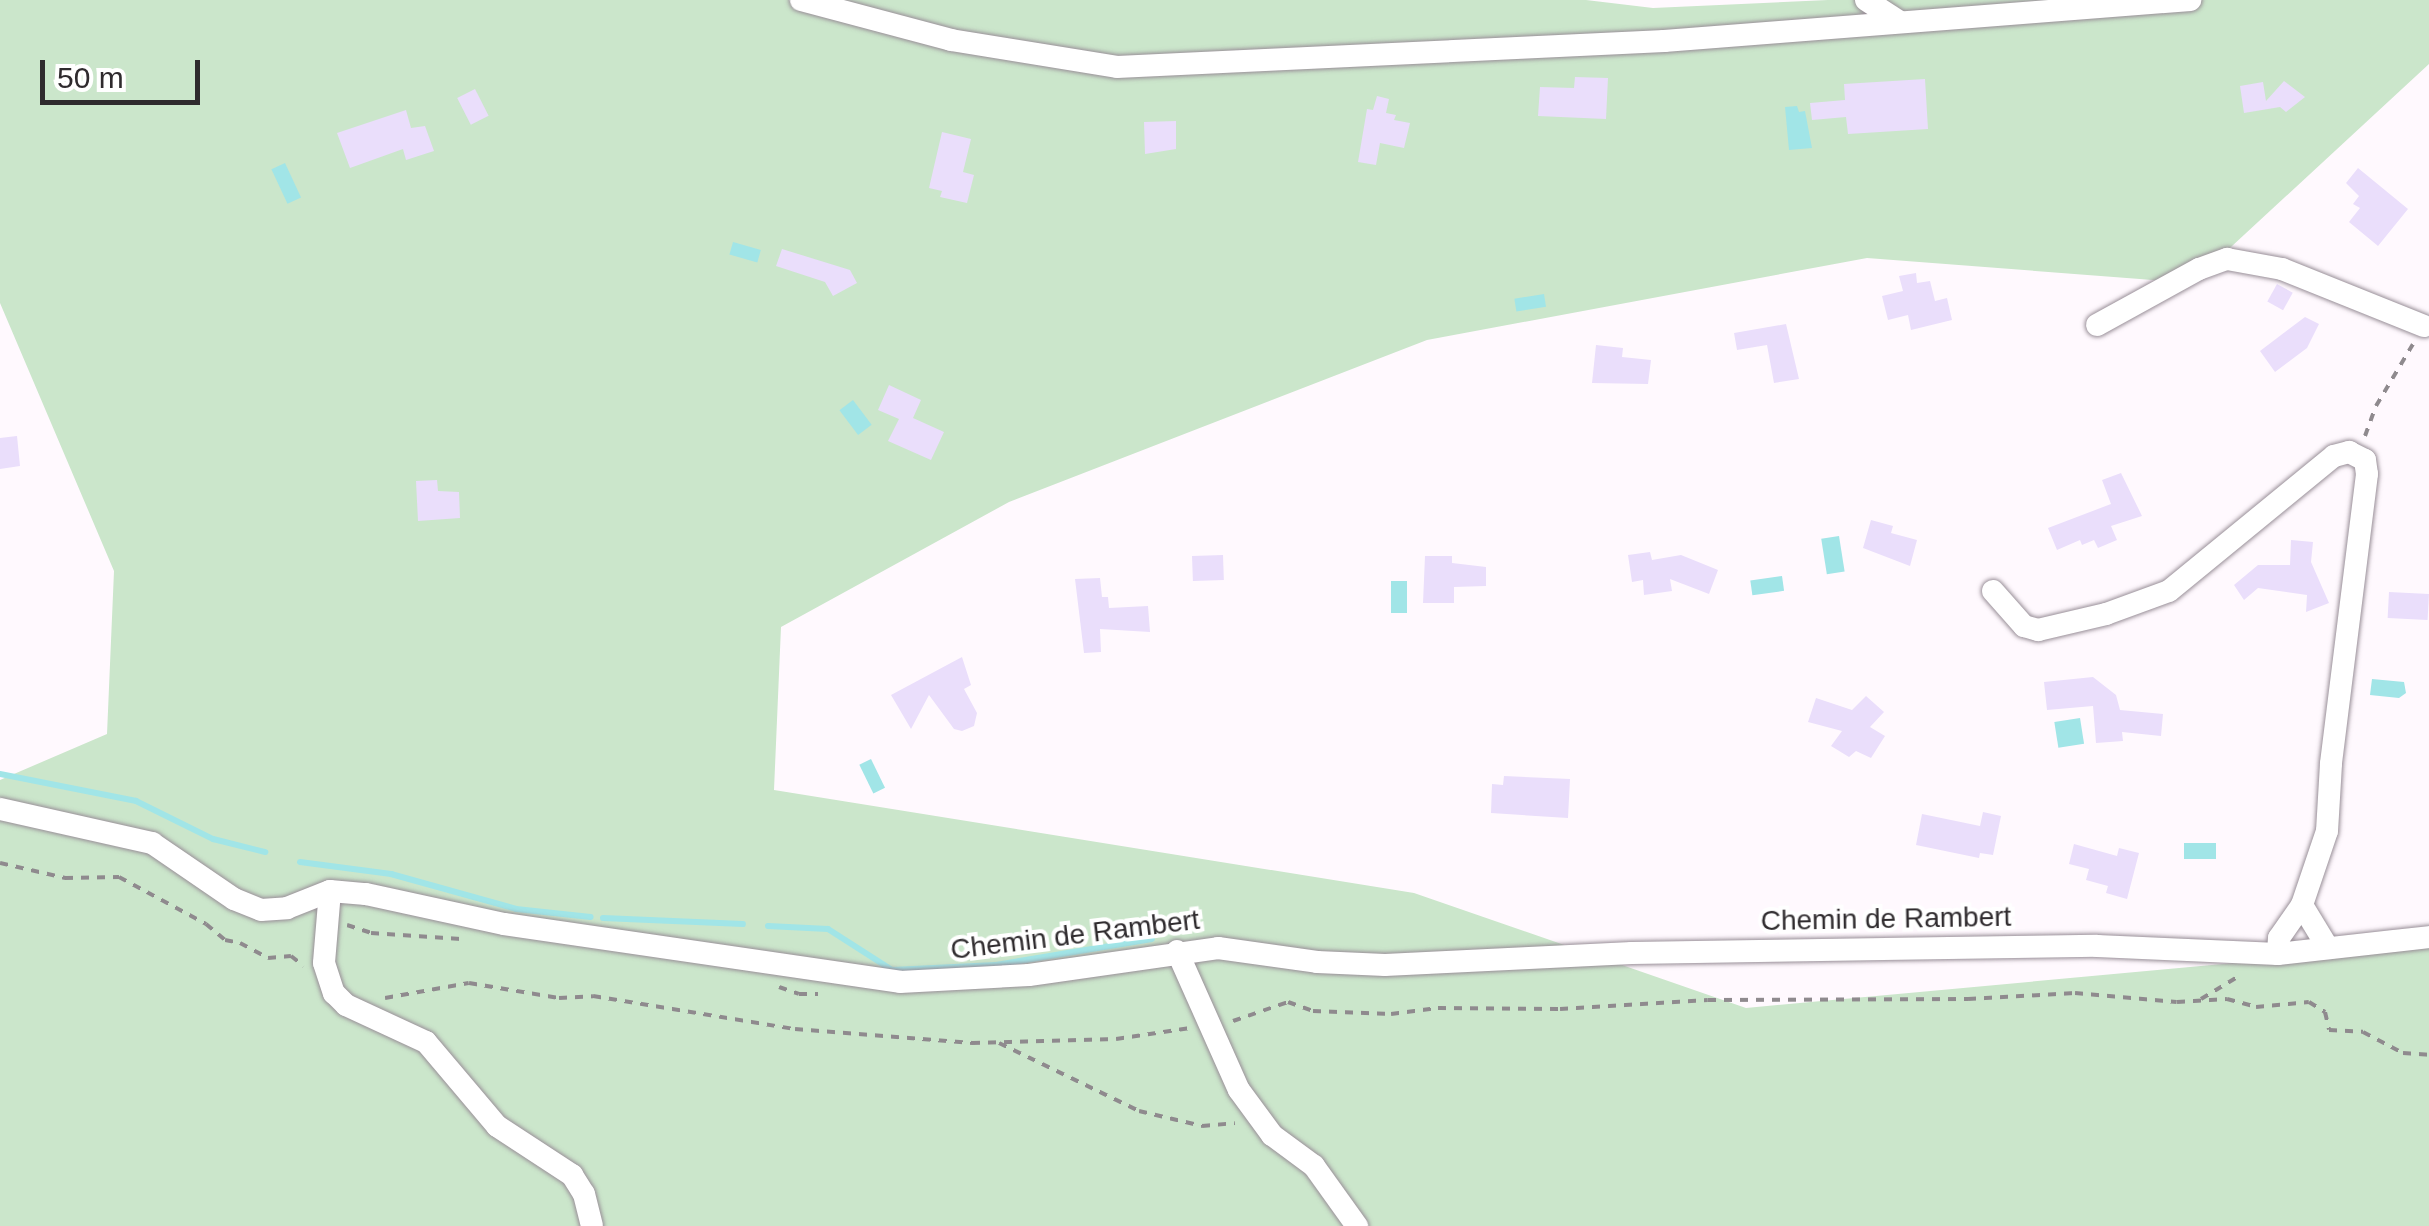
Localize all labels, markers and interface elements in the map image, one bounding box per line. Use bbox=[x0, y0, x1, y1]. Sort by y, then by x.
scale bar bbox=[45, 40, 205, 102]
text: 50 m bbox=[57, 61, 124, 94]
street label: Chemin de Rambert bbox=[1760, 900, 2012, 938]
street label: Chemin de Rambert bbox=[949, 903, 1201, 967]

